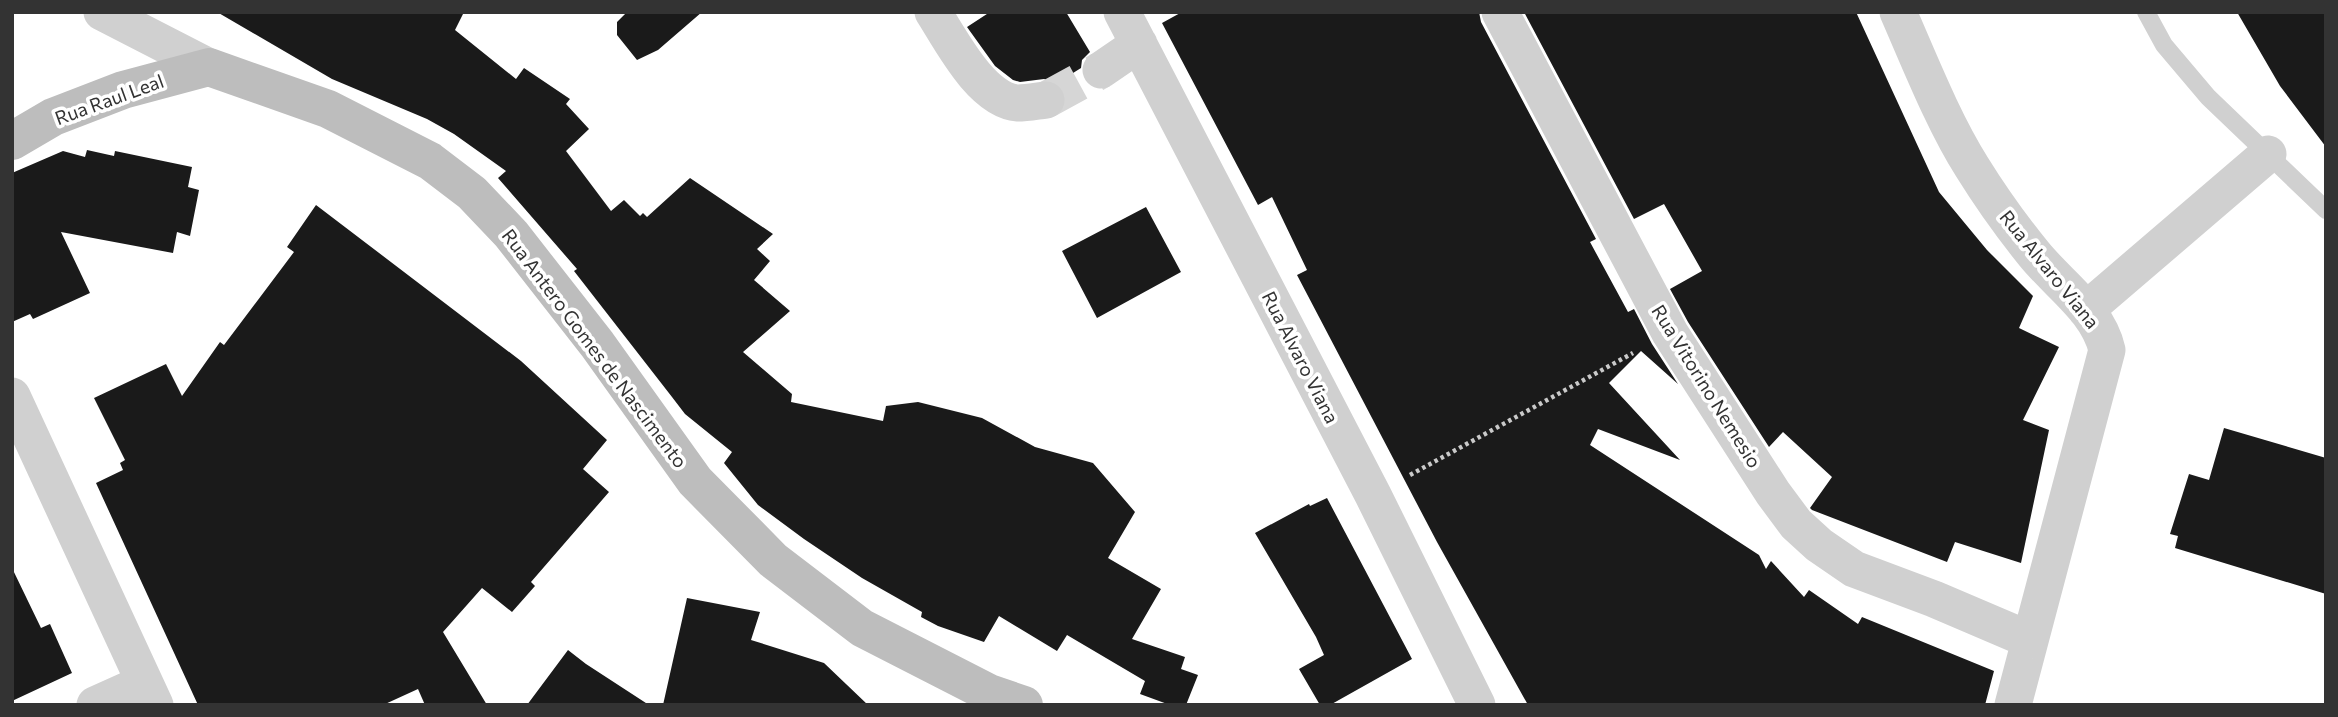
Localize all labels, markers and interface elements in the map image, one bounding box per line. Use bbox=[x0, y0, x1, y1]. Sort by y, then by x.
street label: Rua Raul Leal bbox=[51, 69, 167, 129]
street label: Rua Alvaro Viana bbox=[1995, 205, 2105, 333]
street label: Rua Antero Gomes de Nascimento bbox=[498, 224, 692, 472]
street label: Rua Alvaro Viana bbox=[1258, 287, 1344, 427]
street label: Rua Vitorino Nemesio bbox=[1647, 300, 1767, 472]

